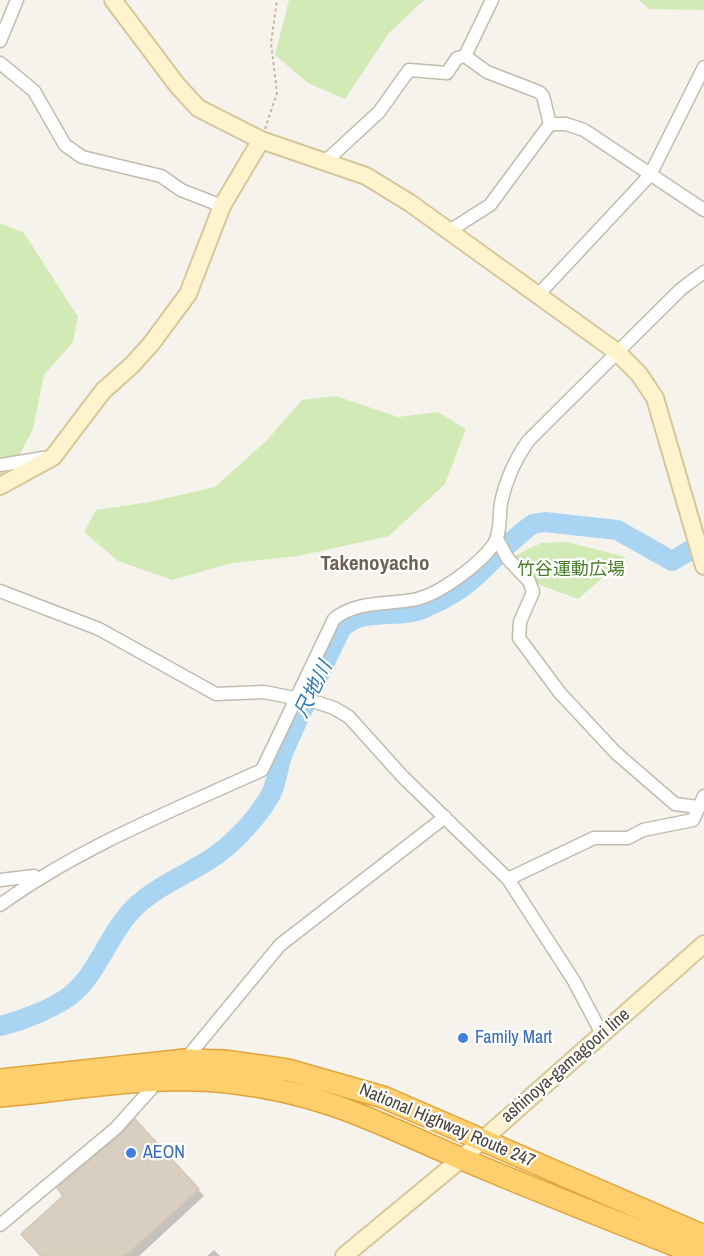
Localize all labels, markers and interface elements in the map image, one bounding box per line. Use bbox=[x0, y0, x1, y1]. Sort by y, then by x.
district label: Takenoyacho bbox=[321, 551, 429, 577]
park label: 竹谷運動広場 bbox=[517, 559, 625, 581]
water label: 尺地川 bbox=[290, 658, 338, 722]
street label: ashinoya-gamagoori line bbox=[497, 1004, 635, 1128]
place label: Family Mart bbox=[475, 1027, 552, 1049]
marker: Family Mart bbox=[456, 1031, 470, 1045]
street label: National Highway Route 247 bbox=[356, 1079, 538, 1173]
place label: AEON bbox=[143, 1142, 185, 1164]
marker: AEON bbox=[124, 1146, 138, 1160]

